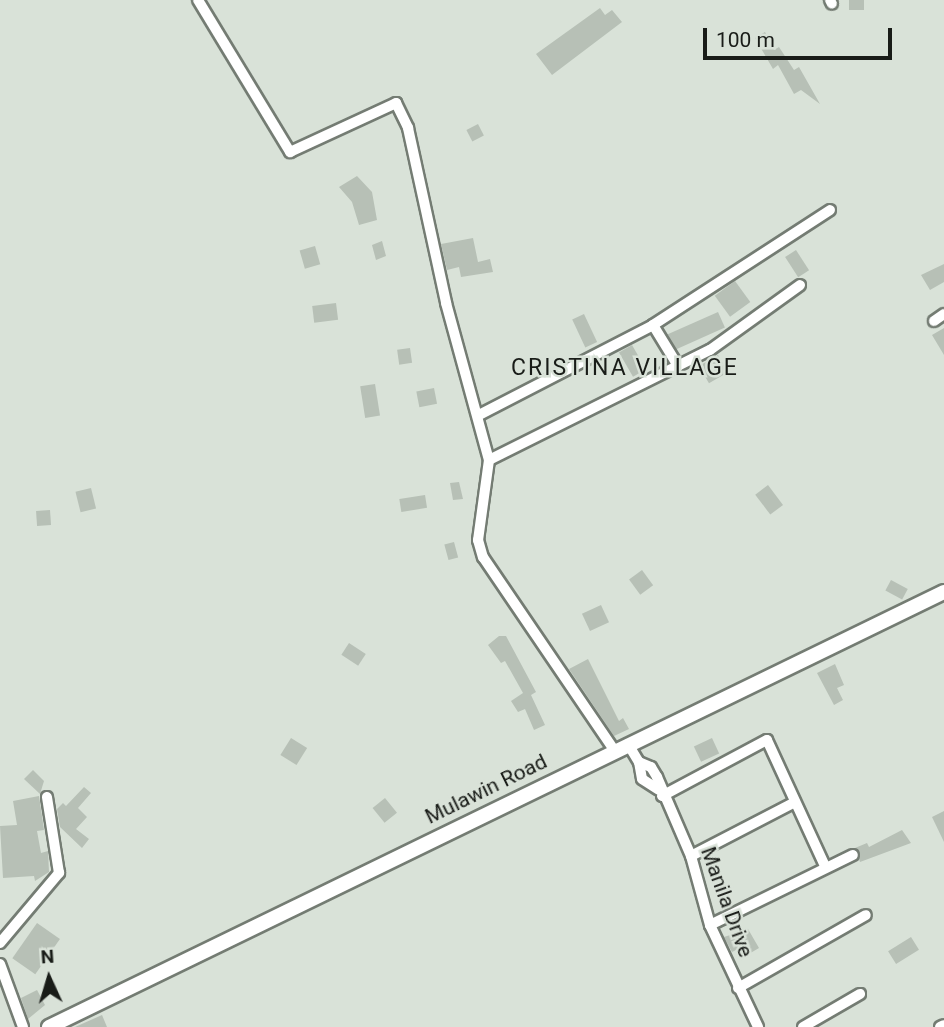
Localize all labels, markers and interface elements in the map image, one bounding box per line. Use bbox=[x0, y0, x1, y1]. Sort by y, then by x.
scale bar bbox=[706, 14, 895, 58]
text: 100 m bbox=[716, 28, 775, 52]
district label: CRISTINA VILLAGE bbox=[513, 354, 737, 382]
street label: Mulawin Road bbox=[421, 749, 551, 829]
street label: Manila Drive bbox=[695, 843, 759, 961]
north arrow bbox=[14, 943, 84, 1013]
text: N bbox=[40, 945, 55, 968]

